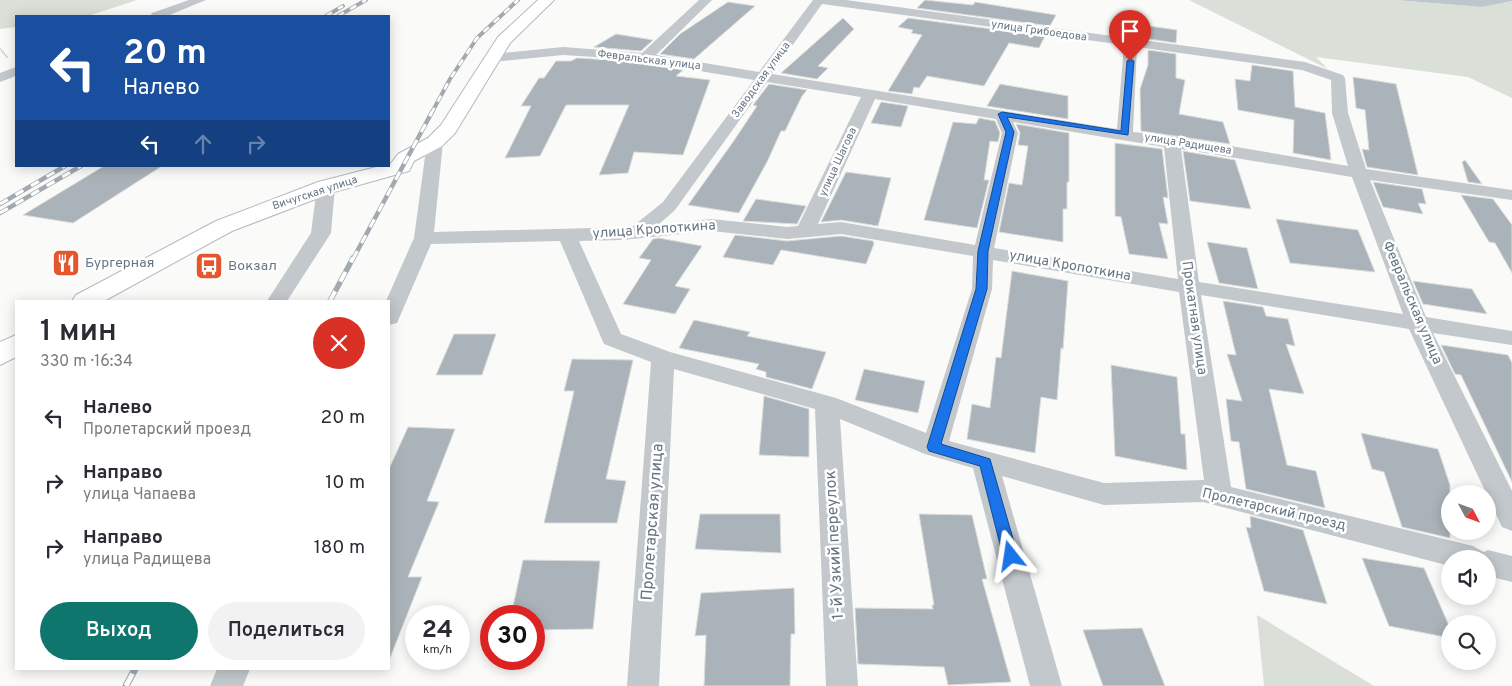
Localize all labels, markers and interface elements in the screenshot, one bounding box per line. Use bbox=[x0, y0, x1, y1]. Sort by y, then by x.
pin bbox=[1109, 10, 1151, 61]
street label: улица Грибоедова bbox=[990, 17, 1088, 45]
icon: arrive bbox=[1116, 17, 1144, 45]
text: 20 m bbox=[123, 32, 207, 76]
icon: left bbox=[40, 35, 105, 100]
street label: Заводская улица bbox=[729, 39, 793, 121]
street label: Февральская улица bbox=[597, 47, 702, 73]
text: Налево bbox=[123, 75, 200, 102]
street label: улица Шагова bbox=[816, 125, 860, 199]
icon: left bbox=[136, 130, 164, 158]
icon: ahead bbox=[189, 130, 217, 158]
icon: right bbox=[242, 130, 270, 158]
street label: улица Радищева bbox=[1143, 130, 1233, 158]
street label: Вичугская улица bbox=[271, 173, 360, 213]
street label: улица Кропоткина bbox=[592, 217, 716, 243]
street label: Февральская улица bbox=[1378, 239, 1446, 367]
street label: улица Кропоткина bbox=[1008, 247, 1132, 285]
restaurant icon: Бургерная bbox=[51, 248, 81, 278]
bus stop icon: Вокзал bbox=[194, 251, 224, 281]
place label: Бургерная bbox=[85, 255, 154, 272]
place label: Вокзал bbox=[228, 258, 277, 275]
street label: Прокатная улица bbox=[1178, 260, 1210, 376]
text: 1 мин bbox=[40, 314, 117, 351]
button: close bbox=[313, 317, 365, 369]
text: 330 m · 16:34 bbox=[40, 352, 133, 372]
text: Налево bbox=[83, 396, 152, 420]
icon: left bbox=[40, 404, 68, 432]
text: 20 m bbox=[321, 406, 365, 430]
text: Пролетарский проезд bbox=[83, 420, 251, 440]
street label: Пролетарская улица bbox=[638, 443, 668, 601]
text: Направо bbox=[83, 461, 163, 485]
icon: right bbox=[40, 469, 68, 497]
street label: 1-й Узкий переулок bbox=[821, 470, 849, 620]
text: 10 m bbox=[325, 471, 365, 495]
text: улица Чапаева bbox=[83, 485, 196, 505]
street label: Пролетарский проезд bbox=[1200, 485, 1348, 535]
north arrow bbox=[1441, 485, 1496, 540]
map controls bbox=[1441, 485, 1496, 670]
text: Направо bbox=[83, 526, 163, 550]
position arrow bbox=[984, 529, 1036, 581]
icon: right bbox=[40, 534, 68, 562]
text: 180 m bbox=[314, 536, 365, 560]
text: улица Радищева bbox=[83, 550, 211, 570]
button: sound bbox=[1441, 550, 1496, 605]
button: Выход bbox=[40, 602, 198, 660]
button: Поделиться bbox=[208, 602, 365, 660]
speed limit sign: 30 bbox=[480, 605, 545, 670]
text: 24 bbox=[422, 615, 453, 647]
button: search bbox=[1441, 615, 1496, 670]
text: km/h bbox=[423, 642, 452, 658]

